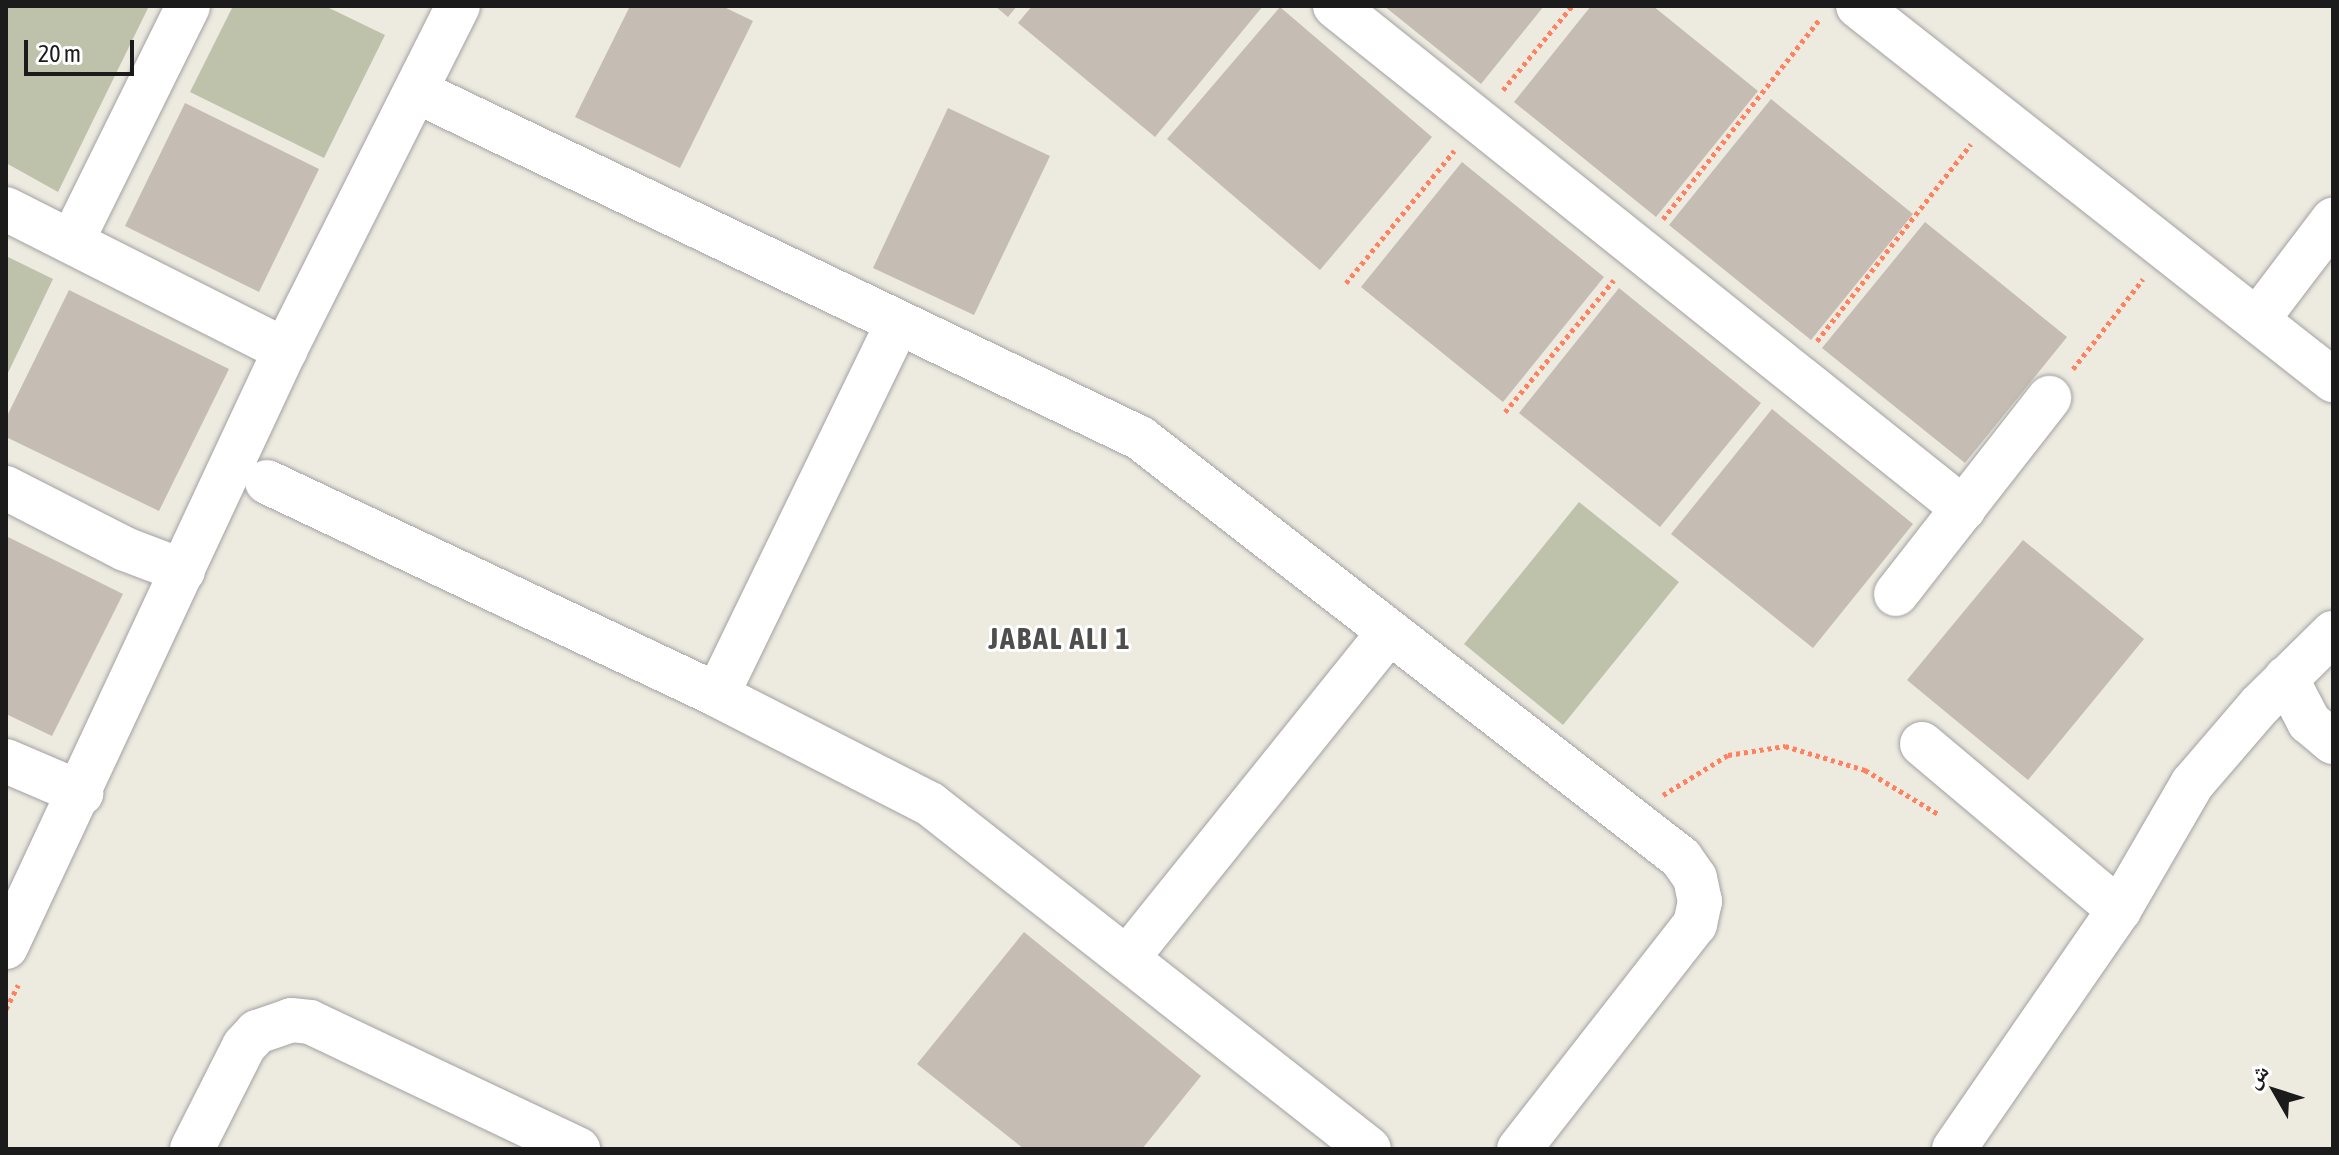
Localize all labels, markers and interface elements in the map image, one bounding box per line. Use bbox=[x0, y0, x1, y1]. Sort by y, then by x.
scale bar bbox=[28, 24, 138, 74]
text: 20 m bbox=[38, 40, 81, 67]
district label: JABAL ALI 1 bbox=[988, 620, 1132, 656]
north arrow bbox=[2235, 1051, 2315, 1131]
text: ش bbox=[2239, 1059, 2274, 1093]

